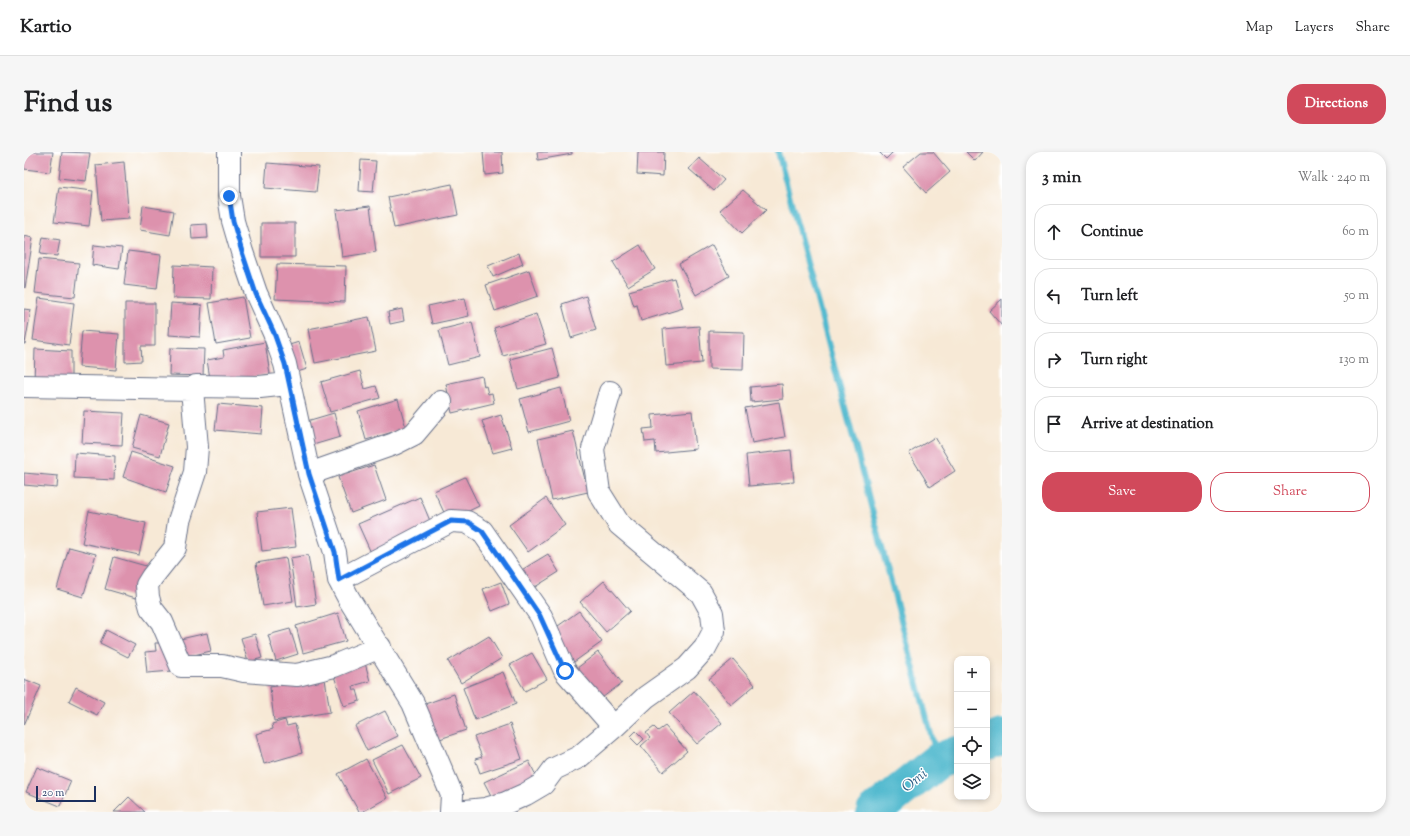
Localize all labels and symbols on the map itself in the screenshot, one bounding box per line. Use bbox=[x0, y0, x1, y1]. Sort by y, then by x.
route end bbox=[220, 187, 238, 205]
route start bbox=[556, 662, 574, 680]
water label: Omi bbox=[898, 764, 932, 798]
scale bar bbox=[36, 784, 96, 803]

